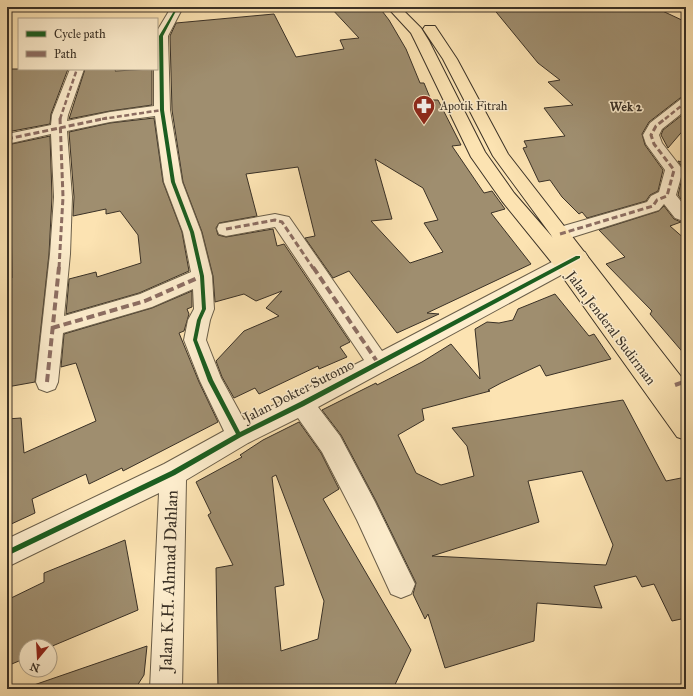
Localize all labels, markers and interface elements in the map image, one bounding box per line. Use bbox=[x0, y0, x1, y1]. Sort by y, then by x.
legend bbox=[18, 18, 158, 70]
text: Cycle path bbox=[54, 27, 106, 41]
text: Path bbox=[54, 47, 77, 61]
pharmacy icon: Apotik Fitrah bbox=[411, 93, 437, 126]
place label: Apotik Fitrah bbox=[439, 99, 508, 113]
district label: Wek 2 bbox=[610, 99, 643, 115]
street label: Jalan Jenderal Sudirman bbox=[561, 266, 660, 389]
street label: Jalan Dokter Sutomo bbox=[239, 356, 357, 428]
street label: Jalan K.H. Ahmad Dahlan bbox=[155, 490, 183, 674]
north arrow bbox=[18, 638, 58, 678]
text: N bbox=[28, 659, 42, 675]

